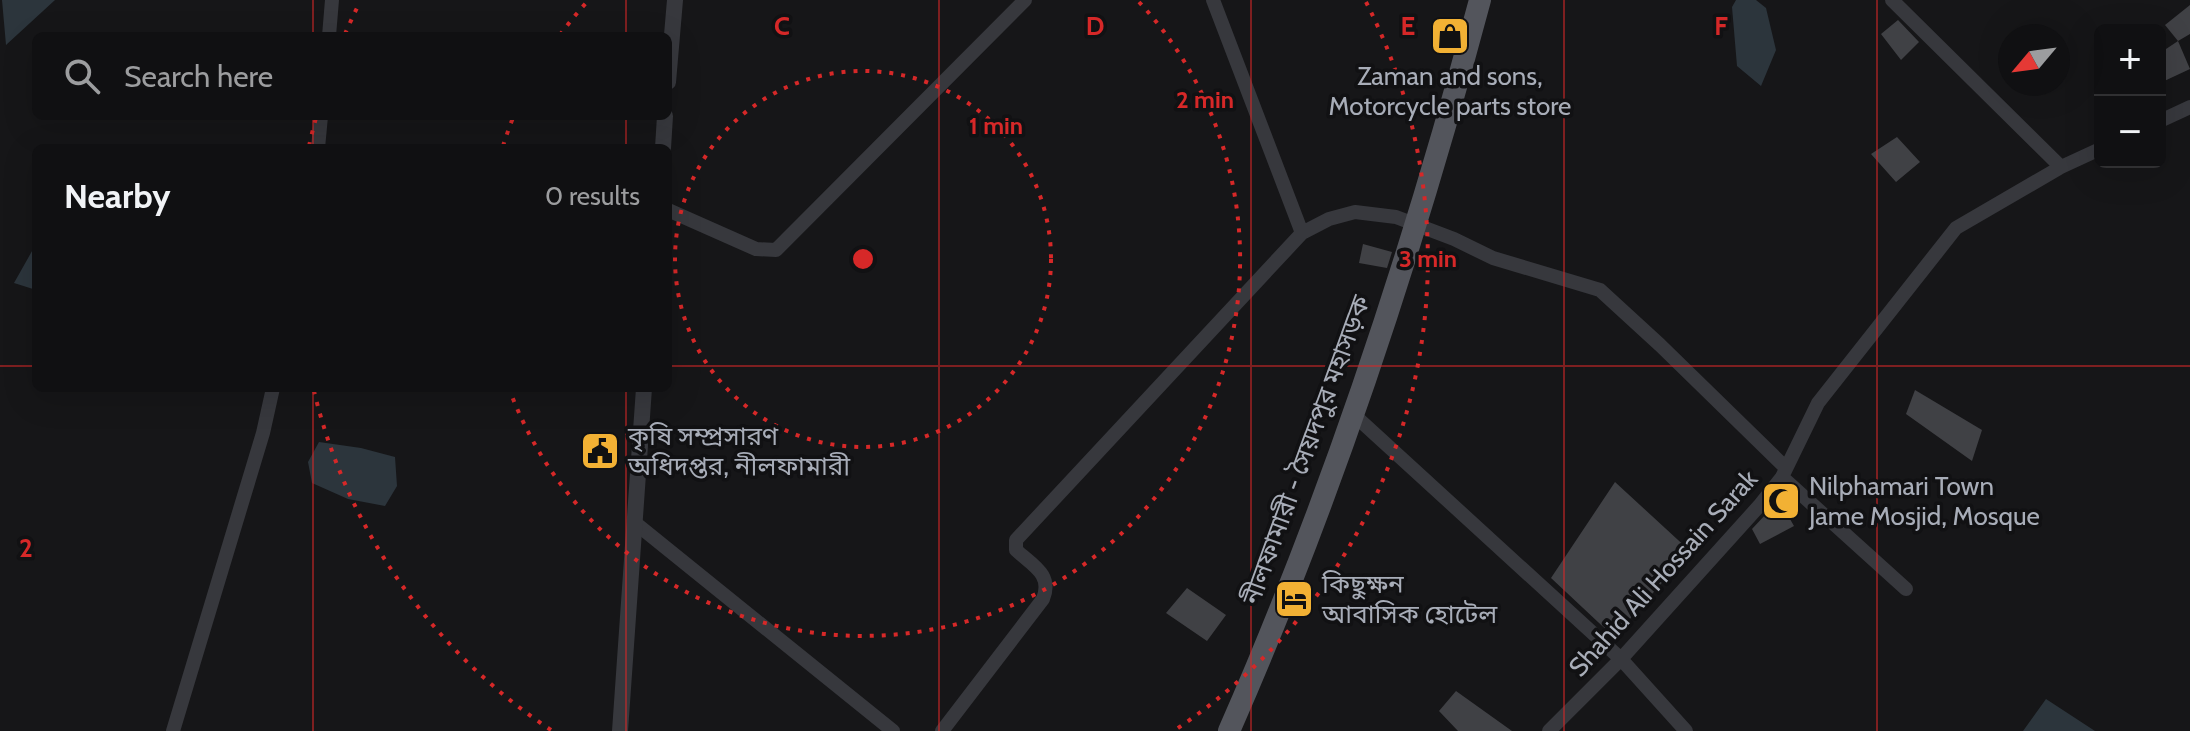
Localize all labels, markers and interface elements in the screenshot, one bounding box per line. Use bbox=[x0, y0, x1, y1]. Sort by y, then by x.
text: C bbox=[774, 10, 790, 42]
text: D bbox=[1086, 10, 1104, 42]
text: E bbox=[1401, 10, 1415, 42]
text: F bbox=[1714, 10, 1728, 42]
shop icon: Zaman and sons, Motorcycle parts store bbox=[1429, 15, 1471, 57]
north arrow bbox=[1998, 24, 2070, 96]
map controls bbox=[2094, 24, 2166, 168]
button: + bbox=[2094, 24, 2166, 96]
search box bbox=[32, 32, 672, 120]
icon: search bbox=[60, 54, 104, 98]
text: Search here bbox=[124, 58, 273, 95]
place label: Zaman and sons, Motorcycle parts store bbox=[1329, 60, 1571, 122]
text: 2 min bbox=[1176, 85, 1234, 114]
button: − bbox=[2094, 96, 2166, 168]
text: 1 min bbox=[969, 111, 1023, 140]
text: Nearby bbox=[64, 175, 171, 217]
text: 0 results bbox=[545, 180, 640, 212]
text: 3 min bbox=[1399, 244, 1457, 273]
centre of rings bbox=[849, 245, 877, 273]
street label: নীলফামারী - সৈয়দপুর মহাসড়ক bbox=[1235, 290, 1377, 610]
place label: কৃষি সম্প্রসারণ অধিদপ্তর, নীলফামারী bbox=[627, 420, 851, 482]
public building icon: কৃষি সম্প্রসারণ অধিদপ্তর, নীলফামারী bbox=[579, 430, 621, 472]
street label: Shahid Ali Hossain Sarak bbox=[1562, 463, 1764, 683]
place label: Nilphamari Town Jame Mosjid, Mosque bbox=[1808, 470, 2040, 532]
mosque icon: Nilphamari Town Jame Mosjid, Mosque bbox=[1760, 480, 1802, 522]
text: 2 bbox=[19, 532, 33, 564]
place label: কিছুক্ষন আবাসিক হোটেল bbox=[1321, 568, 1498, 630]
hotel icon: কিছুক্ষন আবাসিক হোটেল bbox=[1273, 578, 1315, 620]

